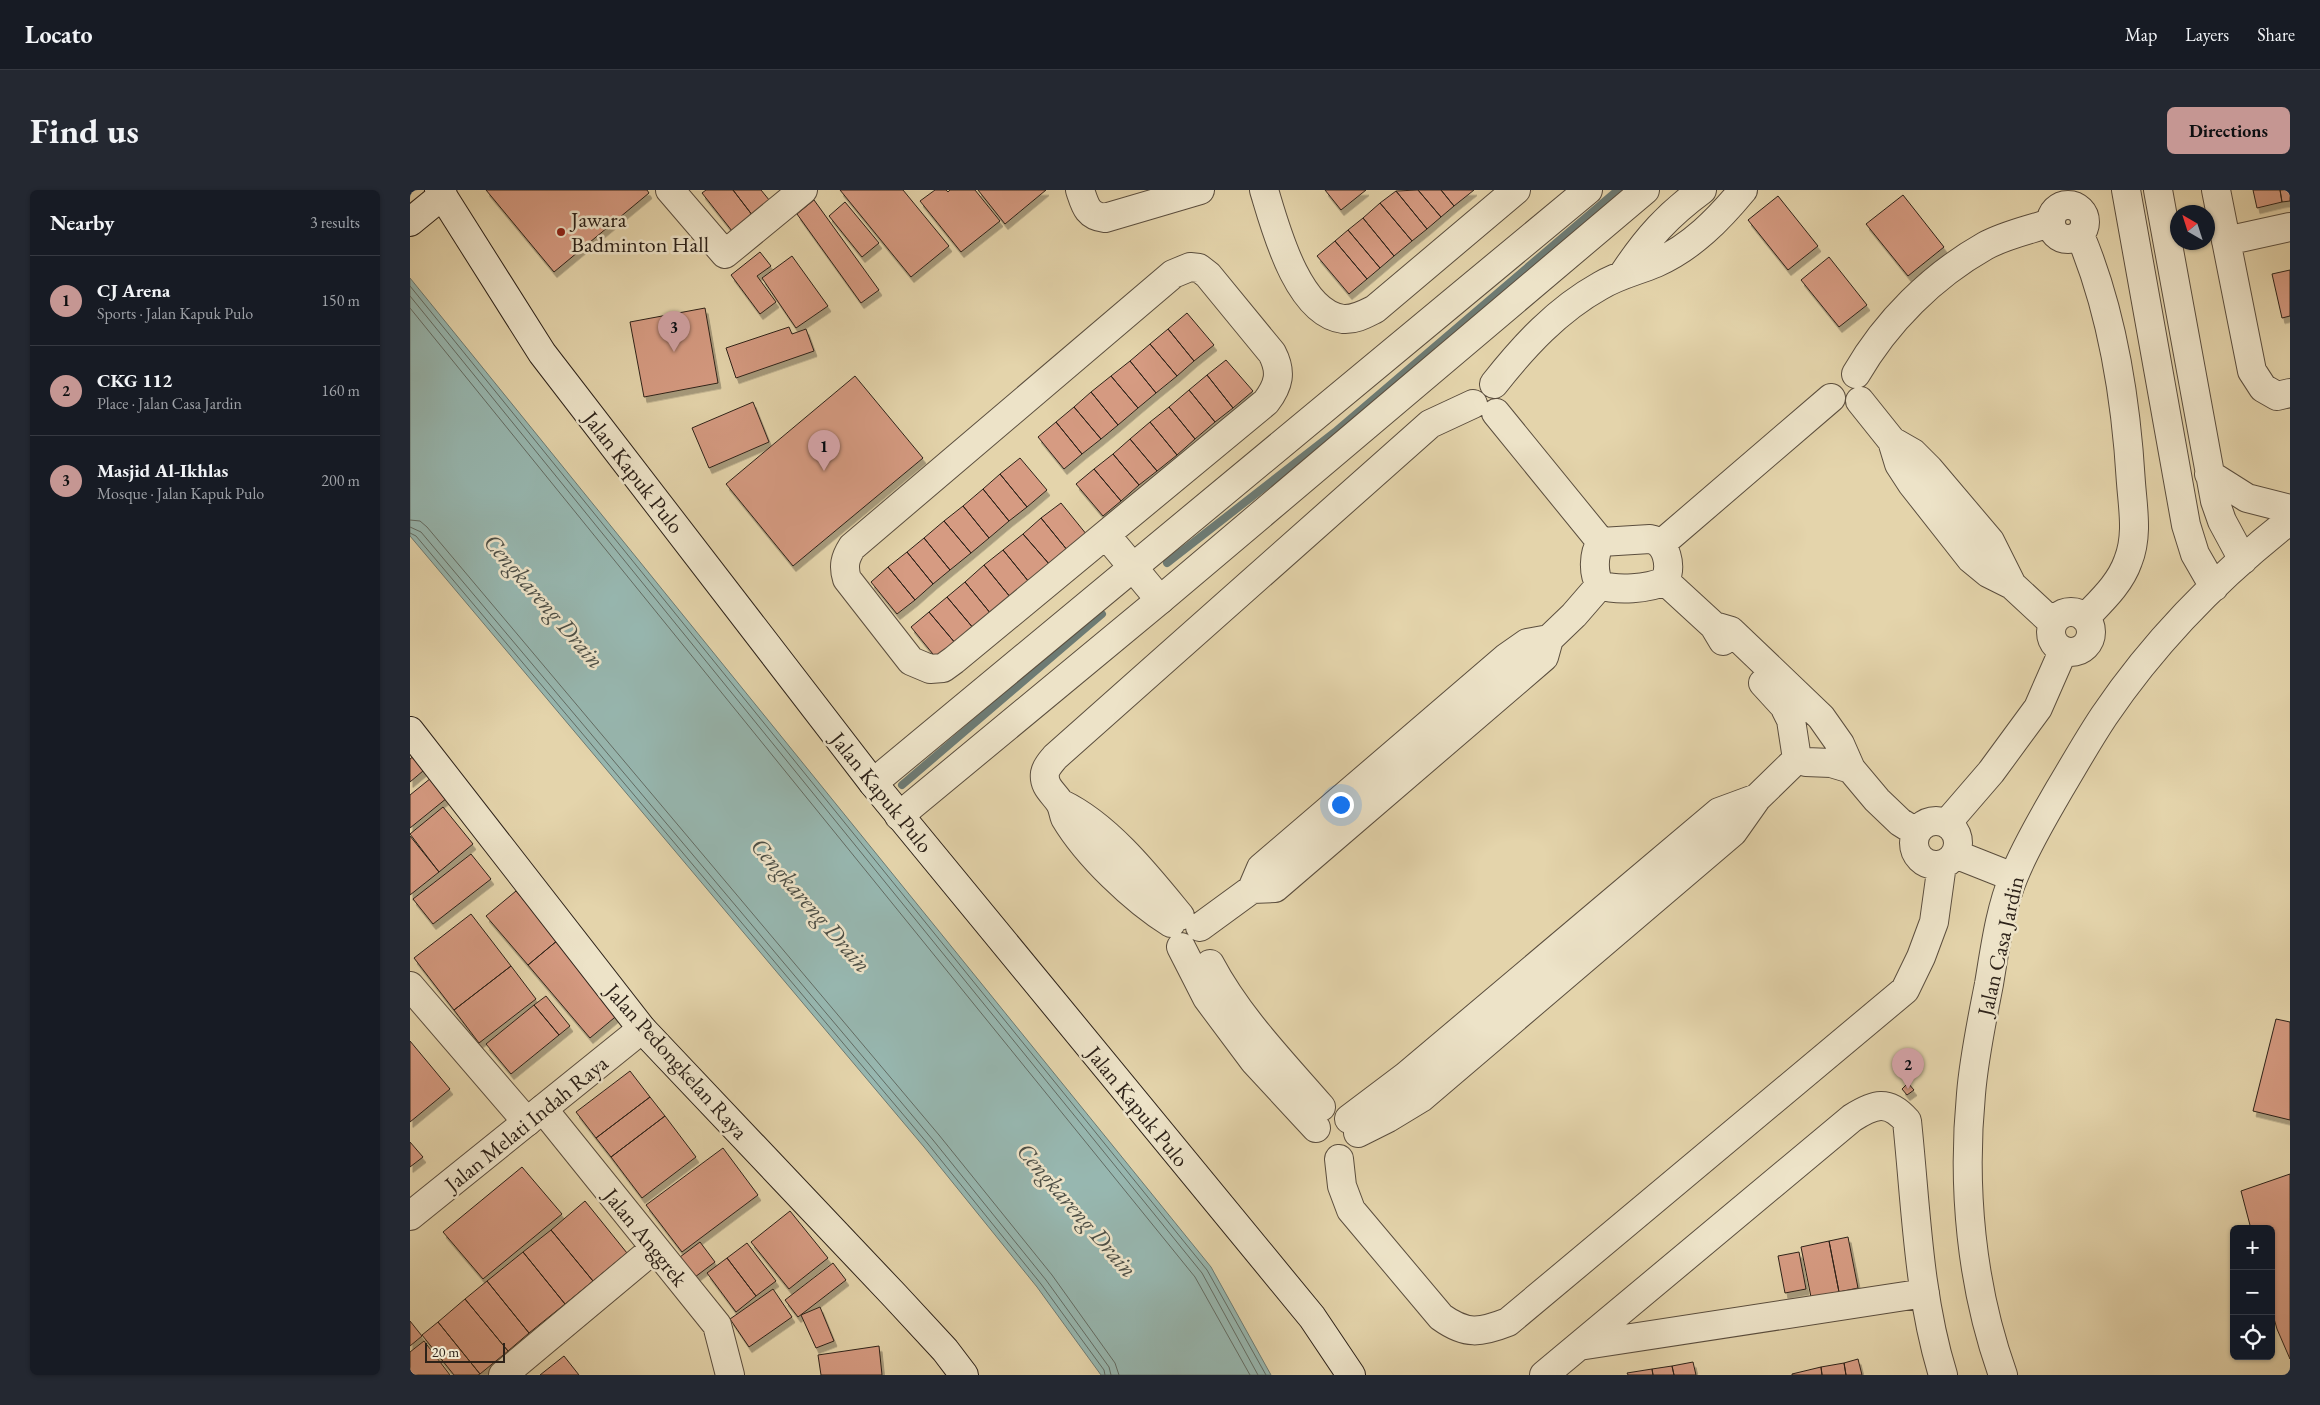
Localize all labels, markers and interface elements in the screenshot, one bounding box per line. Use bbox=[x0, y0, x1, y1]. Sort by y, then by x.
text: Locato bbox=[25, 19, 93, 50]
text: Map bbox=[2125, 23, 2157, 46]
text: Layers bbox=[2185, 23, 2229, 46]
text: Share bbox=[2257, 23, 2295, 46]
button: Directions bbox=[2167, 107, 2290, 154]
text: Find us bbox=[30, 108, 139, 153]
place label: Jawara Badminton Hall bbox=[569, 205, 709, 259]
north arrow bbox=[2170, 205, 2215, 250]
text: Nearby bbox=[50, 209, 114, 236]
text: 3 results bbox=[310, 212, 360, 233]
marker: Jawara Badminton Hall bbox=[555, 226, 567, 238]
text: CJ Arena bbox=[97, 278, 170, 303]
text: 1 bbox=[62, 290, 70, 311]
text: 150 m bbox=[321, 290, 360, 311]
text: Sports · Jalan Kapuk Pulo bbox=[97, 303, 253, 324]
pin: 3 bbox=[658, 311, 690, 352]
text: CKG 112 bbox=[97, 368, 172, 393]
text: 2 bbox=[62, 380, 70, 401]
text: 160 m bbox=[321, 380, 360, 401]
text: Place · Jalan Casa Jardin bbox=[97, 393, 242, 414]
street label: Jalan Kapuk Pulo bbox=[575, 404, 691, 540]
pin: 1 bbox=[808, 430, 840, 471]
text: Masjid Al-Ikhlas bbox=[97, 458, 228, 483]
text: 3 bbox=[62, 470, 70, 491]
text: 200 m bbox=[321, 470, 360, 491]
text: Mosque · Jalan Kapuk Pulo bbox=[97, 483, 264, 504]
water label: Cengkareng Drain bbox=[477, 527, 612, 675]
street label: Jalan Kapuk Pulo bbox=[823, 724, 939, 859]
your location bbox=[1328, 792, 1354, 818]
water label: Cengkareng Drain bbox=[744, 831, 879, 979]
street label: Jalan Casa Jardin bbox=[1970, 873, 2031, 1021]
street label: Jalan Pedongkelan Raya bbox=[598, 976, 755, 1146]
street label: Jalan Kapuk Pulo bbox=[1079, 1038, 1195, 1173]
street label: Jalan Melati Indah Raya bbox=[437, 1048, 614, 1200]
pin: 2 bbox=[1892, 1048, 1924, 1089]
water label: Cengkareng Drain bbox=[1010, 1136, 1145, 1284]
street label: Jalan Anggrek bbox=[596, 1181, 695, 1293]
map controls bbox=[2230, 1225, 2275, 1360]
button: + bbox=[2230, 1225, 2275, 1270]
button: − bbox=[2230, 1270, 2275, 1315]
button: locate bbox=[2230, 1315, 2275, 1360]
scale bar bbox=[425, 1340, 505, 1363]
text: 20 m bbox=[432, 1343, 459, 1361]

